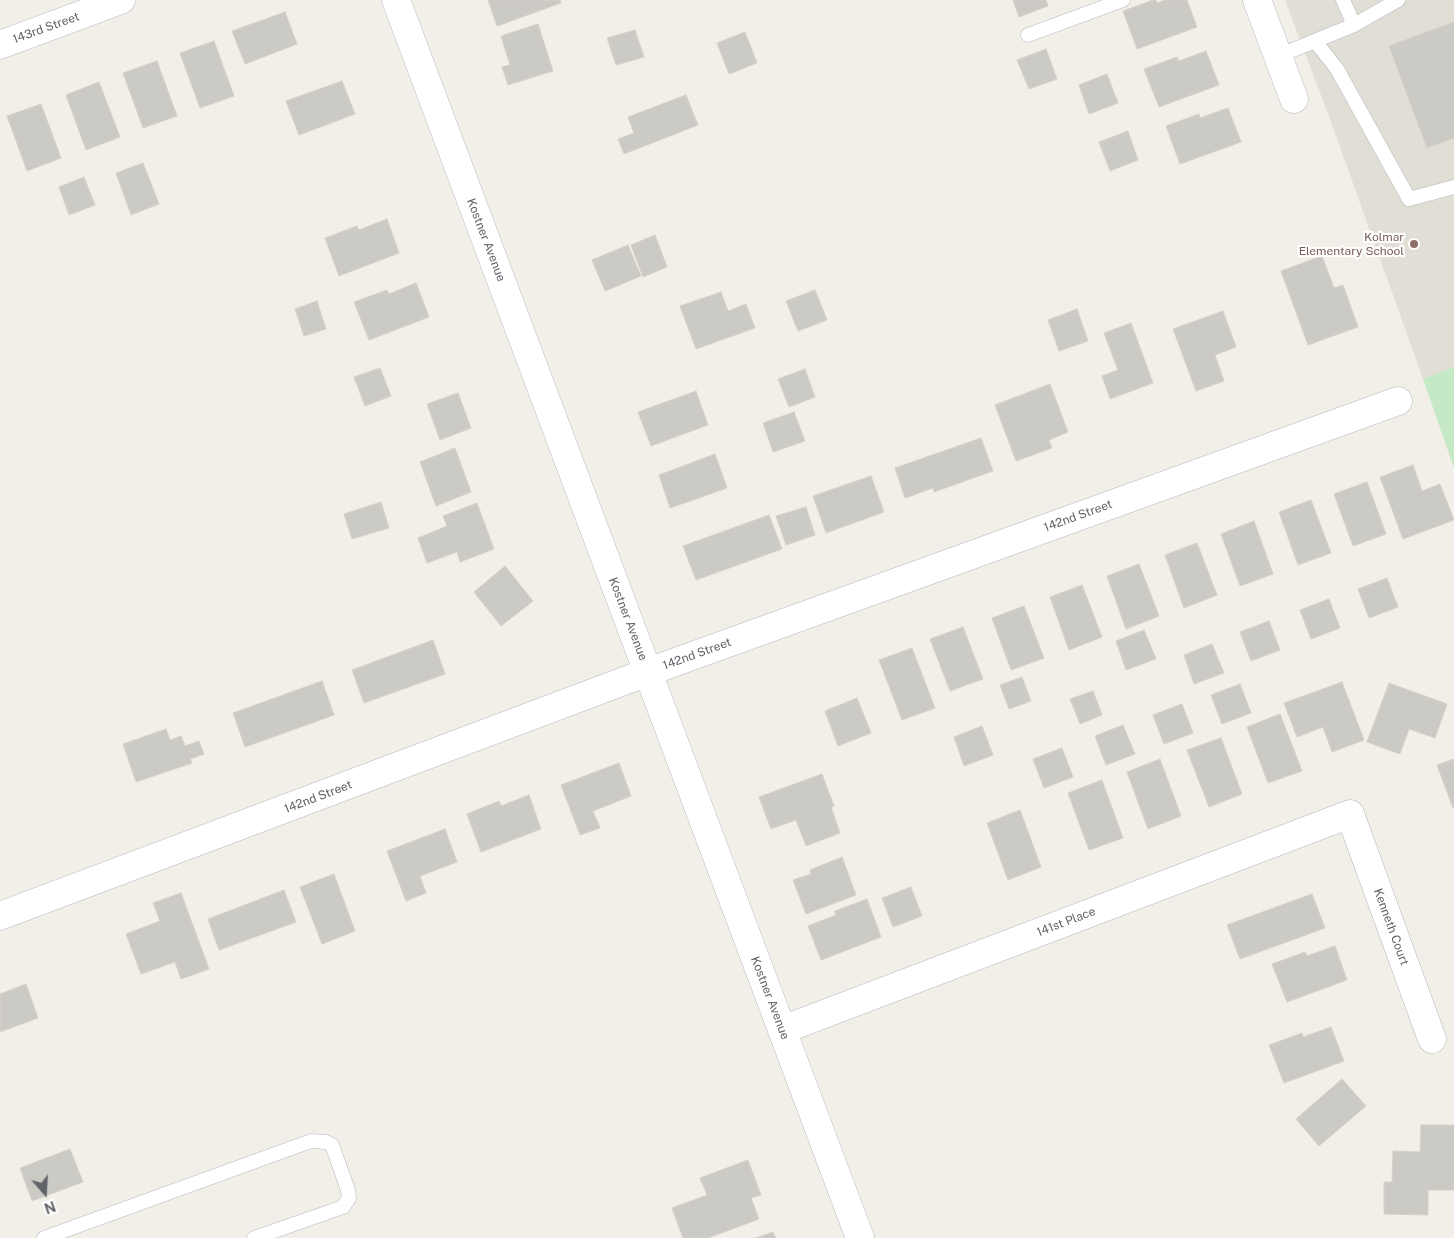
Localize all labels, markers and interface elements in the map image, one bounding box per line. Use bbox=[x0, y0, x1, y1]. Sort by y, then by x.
street label: 143rd Street bbox=[11, 9, 81, 47]
street label: Kostner Avenue bbox=[464, 196, 508, 284]
place label: Kolmar Elementary School bbox=[1299, 230, 1404, 258]
marker: Kolmar Elementary School bbox=[1408, 238, 1420, 250]
street label: 142nd Street bbox=[1042, 497, 1114, 535]
street label: Kostner Avenue bbox=[606, 575, 650, 663]
street label: 142nd Street bbox=[661, 635, 733, 673]
street label: 142nd Street bbox=[282, 777, 354, 817]
street label: Kenneth Court bbox=[1370, 887, 1412, 967]
street label: 141st Place bbox=[1034, 904, 1098, 940]
street label: Kostner Avenue bbox=[748, 954, 792, 1042]
north arrow bbox=[20, 1168, 70, 1218]
text: N bbox=[42, 1198, 58, 1217]

